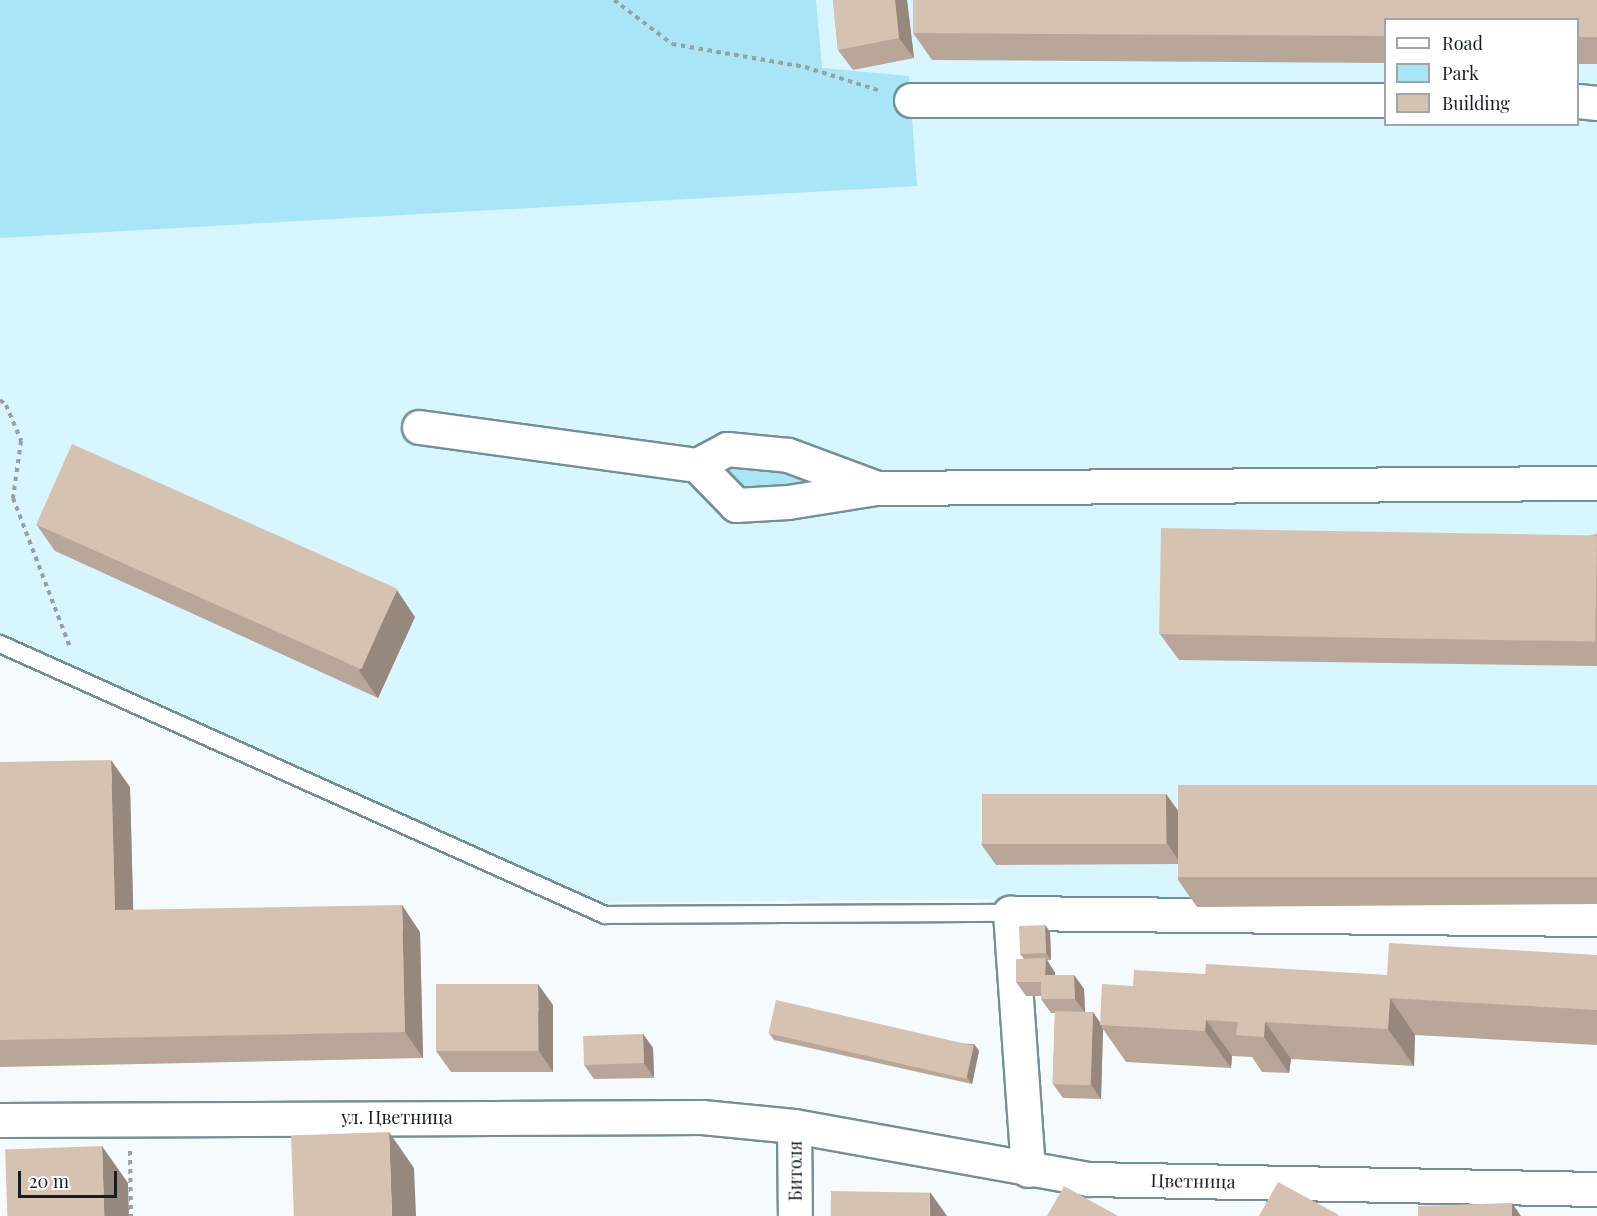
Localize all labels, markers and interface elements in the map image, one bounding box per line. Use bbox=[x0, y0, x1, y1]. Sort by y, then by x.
legend bbox=[1384, 18, 1579, 126]
text: Road bbox=[1442, 31, 1483, 55]
text: Park bbox=[1442, 61, 1479, 85]
text: Building bbox=[1442, 91, 1510, 115]
street label: ул. Цветница bbox=[341, 1106, 453, 1128]
street label: Битоля bbox=[784, 1141, 806, 1201]
scale bar bbox=[21, 1159, 120, 1197]
text: 20 m bbox=[29, 1169, 69, 1193]
street label: Цветница bbox=[1150, 1169, 1236, 1193]

